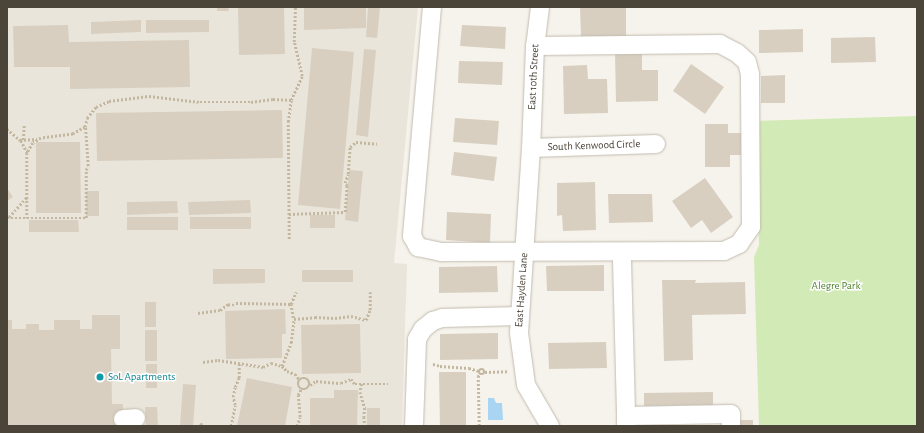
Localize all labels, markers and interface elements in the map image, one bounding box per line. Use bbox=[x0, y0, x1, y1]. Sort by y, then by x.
street label: East 10th Street bbox=[526, 44, 542, 110]
street label: South Kenwood Circle bbox=[547, 138, 641, 154]
street label: East Hayden Lane bbox=[513, 252, 531, 328]
park label: Alegre Park bbox=[812, 279, 860, 293]
place label: SoL Apartments bbox=[108, 370, 175, 384]
marker: SoL Apartments bbox=[95, 372, 105, 382]

